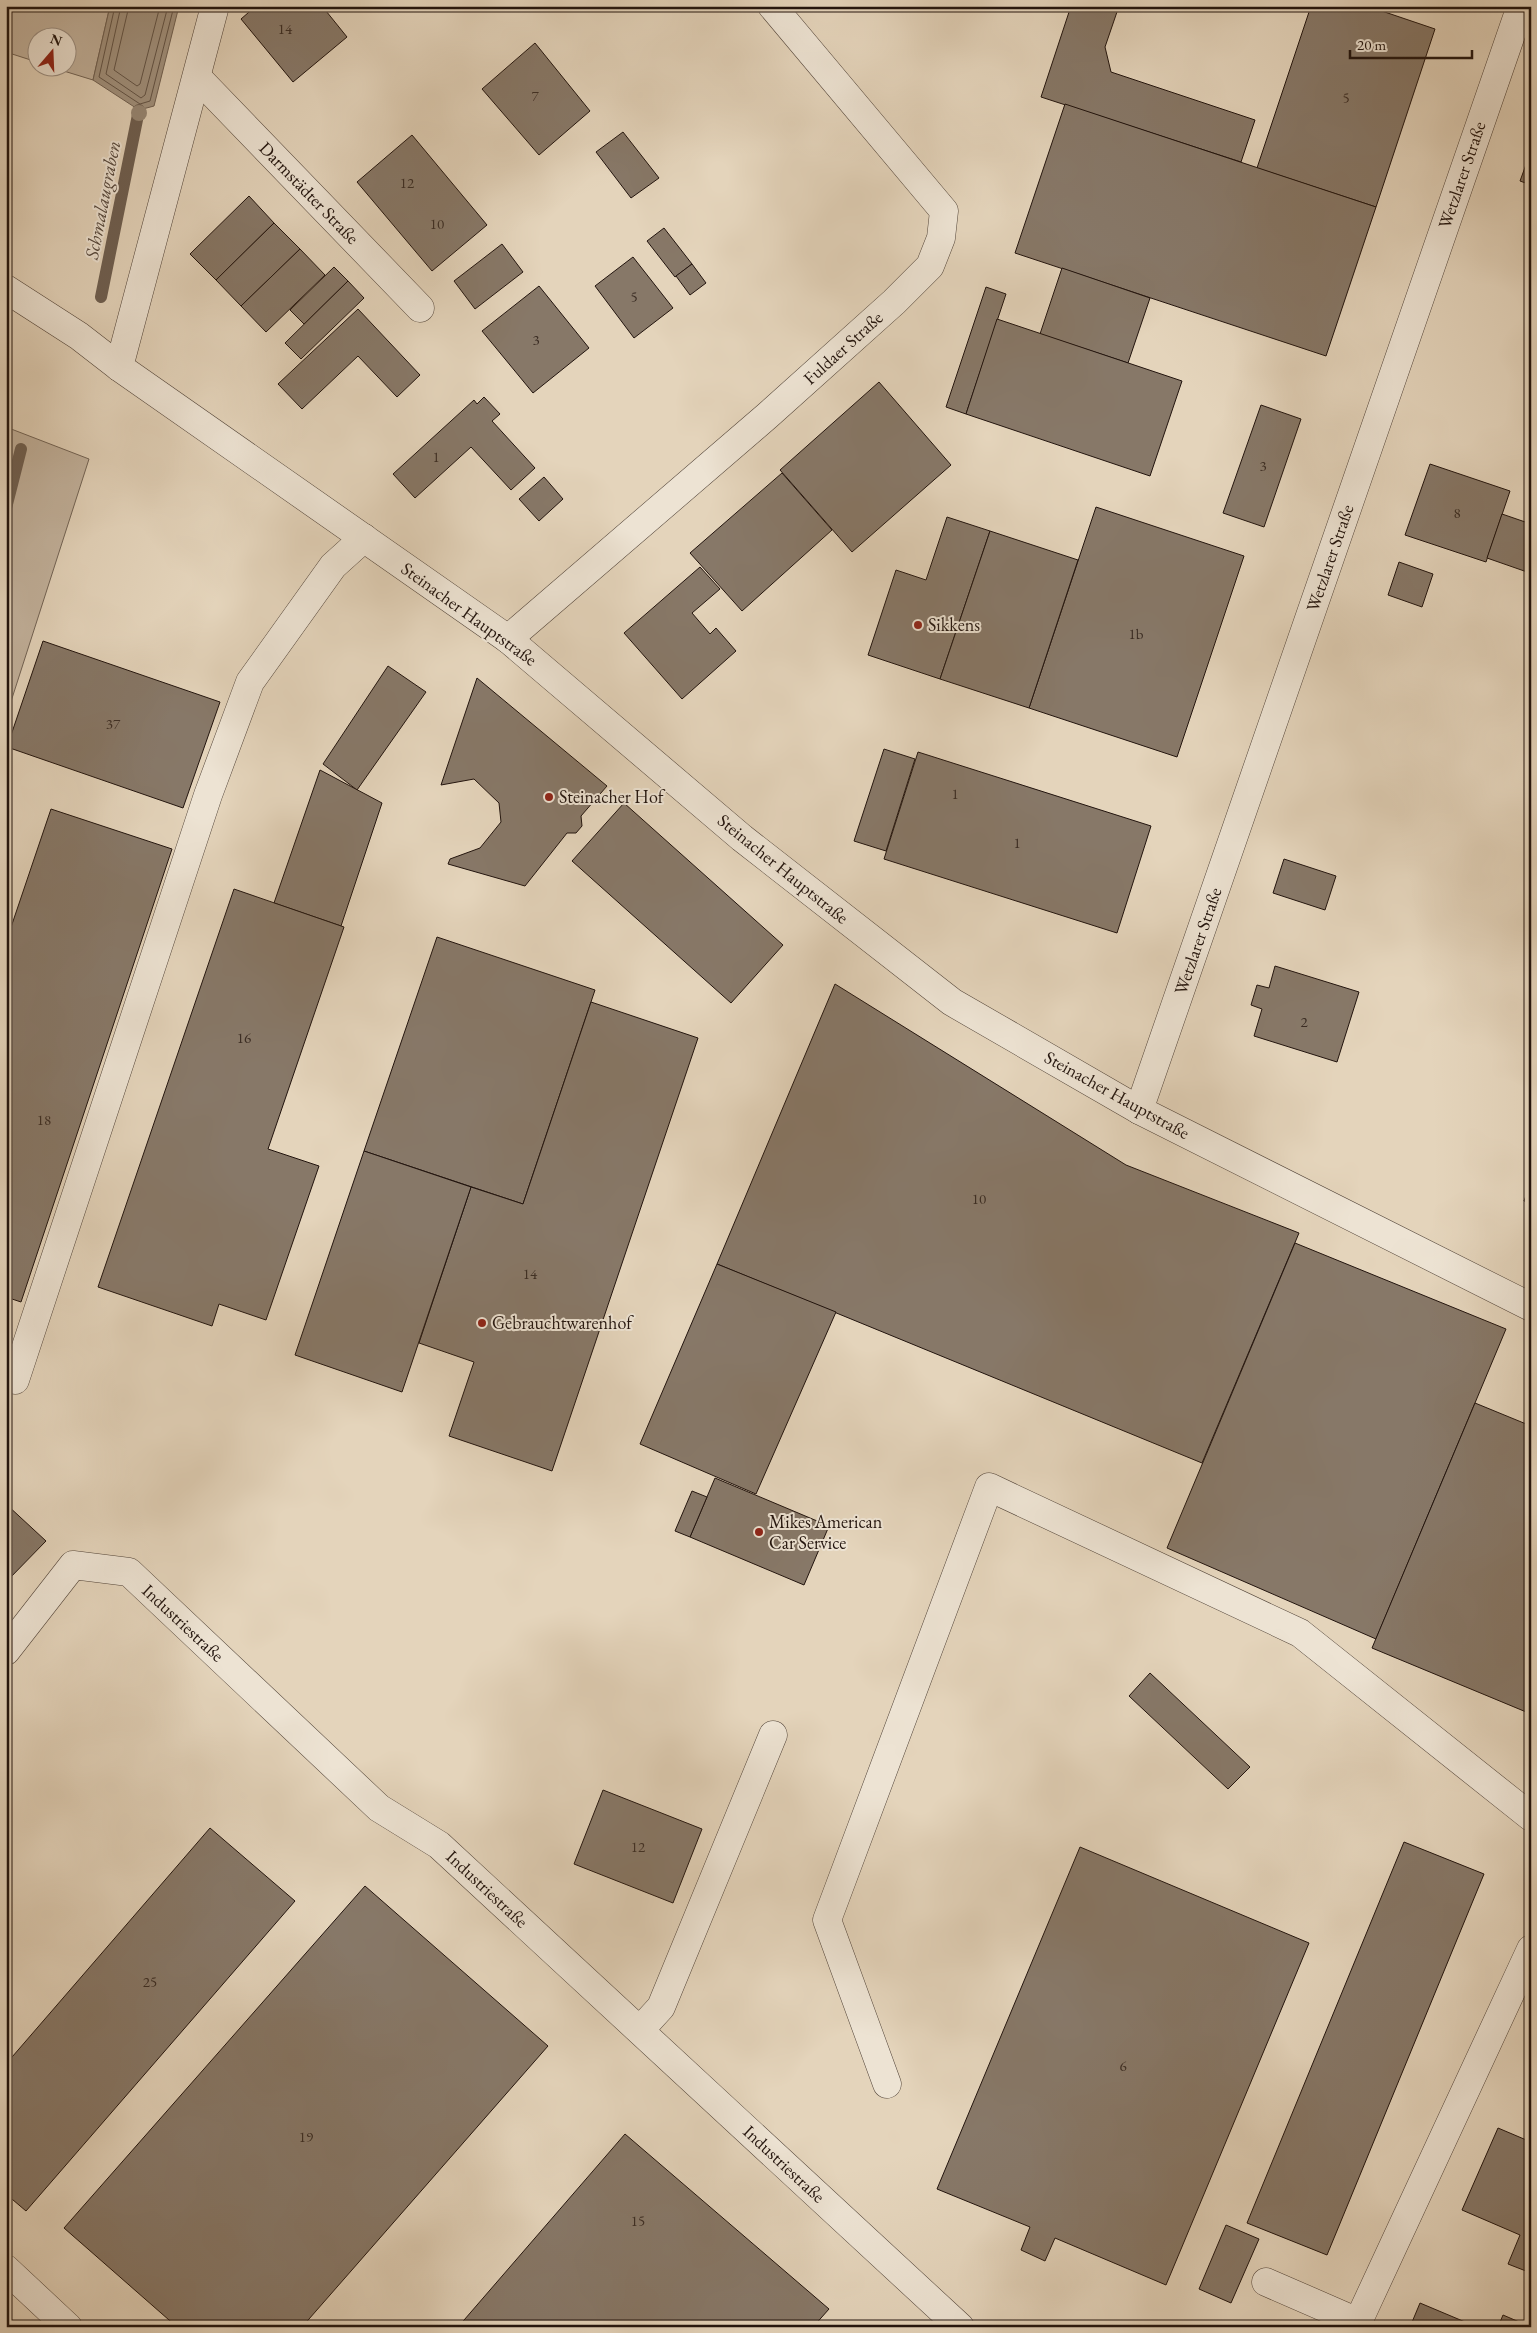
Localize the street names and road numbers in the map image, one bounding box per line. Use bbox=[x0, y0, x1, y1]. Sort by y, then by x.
street label: Wetzlarer Straße bbox=[1432, 118, 1491, 231]
street label: Darmstädter Straße bbox=[255, 136, 364, 249]
street label: Fuldaer Straße bbox=[798, 306, 887, 389]
street label: Wetzlarer Straße bbox=[1300, 501, 1359, 614]
street label: Steinacher Hauptstraße bbox=[397, 557, 542, 671]
street label: Steinacher Hauptstraße bbox=[713, 809, 854, 929]
street label: Wetzlarer Straße bbox=[1168, 884, 1227, 997]
street label: Steinacher Hauptstraße bbox=[1041, 1045, 1194, 1144]
street label: Industriestraße bbox=[138, 1579, 229, 1666]
street label: Industriestraße bbox=[442, 1845, 533, 1932]
street label: Industriestraße bbox=[739, 2120, 830, 2207]

